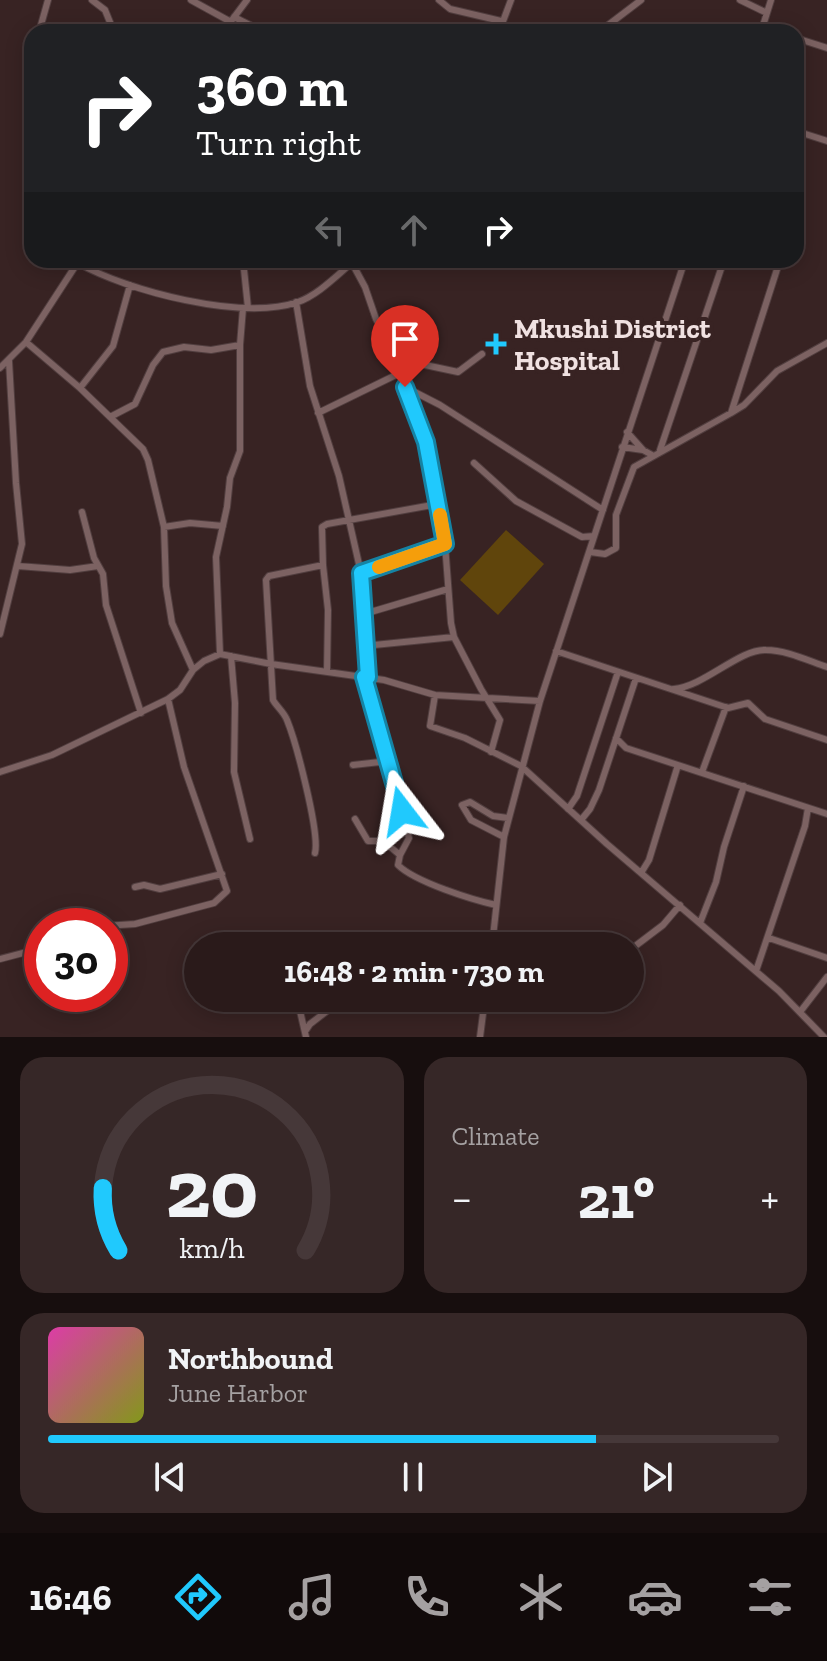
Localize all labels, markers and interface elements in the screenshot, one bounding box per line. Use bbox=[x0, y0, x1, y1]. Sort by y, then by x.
text: 360 m bbox=[196, 53, 348, 120]
icon: right bbox=[64, 56, 168, 160]
text: Turn right bbox=[196, 121, 361, 164]
icon: left bbox=[308, 208, 352, 252]
icon: ahead bbox=[392, 208, 436, 252]
icon: right bbox=[476, 208, 520, 252]
pin bbox=[371, 305, 439, 387]
place label: Mkushi District Hospital bbox=[514, 312, 712, 377]
icon: arrive bbox=[383, 317, 427, 361]
marker: Mkushi District Hospital bbox=[485, 333, 507, 355]
position arrow bbox=[360, 769, 444, 853]
speed limit sign: 30 bbox=[24, 908, 128, 1012]
text: 16:48 · 2 min · 730 m bbox=[284, 954, 544, 990]
text: Climate bbox=[452, 1120, 539, 1152]
text: 20 bbox=[165, 1138, 258, 1238]
text: 21° bbox=[578, 1161, 655, 1233]
text: − bbox=[452, 1171, 472, 1224]
text: + bbox=[760, 1171, 779, 1224]
text: km/h bbox=[179, 1231, 244, 1265]
text: Northbound bbox=[168, 1341, 333, 1377]
text: June Harbor bbox=[168, 1377, 308, 1409]
icon: previous bbox=[148, 1455, 192, 1499]
icon: pause bbox=[391, 1455, 435, 1499]
icon: next bbox=[635, 1455, 679, 1499]
icon: directions bbox=[170, 1569, 226, 1625]
icon: music bbox=[284, 1569, 340, 1625]
icon: phone bbox=[399, 1569, 455, 1625]
icon: climate bbox=[513, 1569, 569, 1625]
icon: car bbox=[627, 1569, 683, 1625]
icon: filters bbox=[742, 1569, 798, 1625]
text: 16:46 bbox=[29, 1576, 112, 1619]

